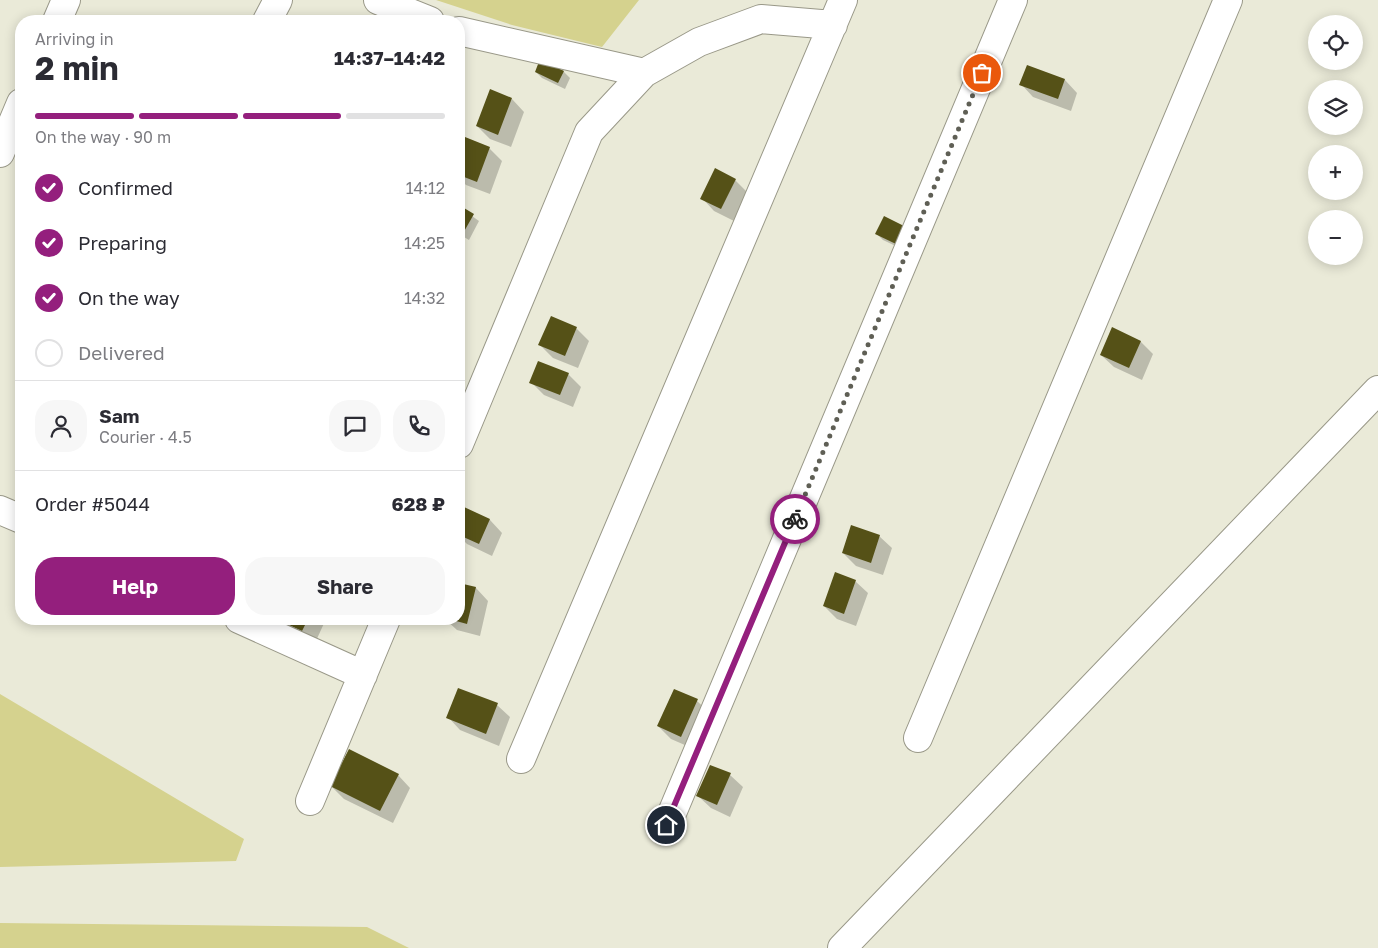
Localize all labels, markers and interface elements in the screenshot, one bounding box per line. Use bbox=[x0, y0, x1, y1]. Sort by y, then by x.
map controls bbox=[1308, 15, 1363, 265]
button: locate bbox=[1308, 15, 1363, 70]
text: Arriving in bbox=[35, 29, 114, 49]
text: 14:37–14:42 bbox=[334, 46, 445, 69]
text: 2 min bbox=[35, 49, 119, 87]
pin bbox=[961, 52, 1003, 94]
icon: bag bbox=[968, 59, 996, 87]
button: layers bbox=[1308, 80, 1363, 135]
text: On the way · 90 m bbox=[35, 127, 171, 147]
button: + bbox=[1308, 145, 1363, 200]
icon: check bbox=[35, 174, 63, 202]
text: Confirmed bbox=[78, 176, 173, 199]
text: 14:12 bbox=[406, 178, 445, 198]
button: − bbox=[1308, 210, 1363, 265]
icon: check bbox=[35, 229, 63, 257]
text: Preparing bbox=[78, 231, 167, 254]
text: 14:25 bbox=[404, 233, 445, 253]
icon: check bbox=[35, 284, 63, 312]
text: On the way bbox=[78, 286, 180, 309]
text: 14:32 bbox=[404, 288, 445, 308]
text: Delivered bbox=[78, 341, 165, 364]
button: person bbox=[35, 400, 87, 452]
button: chat bbox=[329, 400, 381, 452]
button: phone bbox=[393, 400, 445, 452]
text: Sam bbox=[99, 404, 139, 427]
text: Courier · 4.5 bbox=[99, 427, 192, 447]
text: Order #5044 bbox=[35, 492, 150, 515]
text: 628 ₽ bbox=[392, 492, 445, 515]
courier bbox=[770, 494, 820, 544]
icon: bike bbox=[781, 505, 809, 533]
button: Help bbox=[35, 557, 235, 615]
button: Share bbox=[245, 557, 445, 615]
pin bbox=[645, 804, 687, 846]
icon: home bbox=[652, 811, 680, 839]

